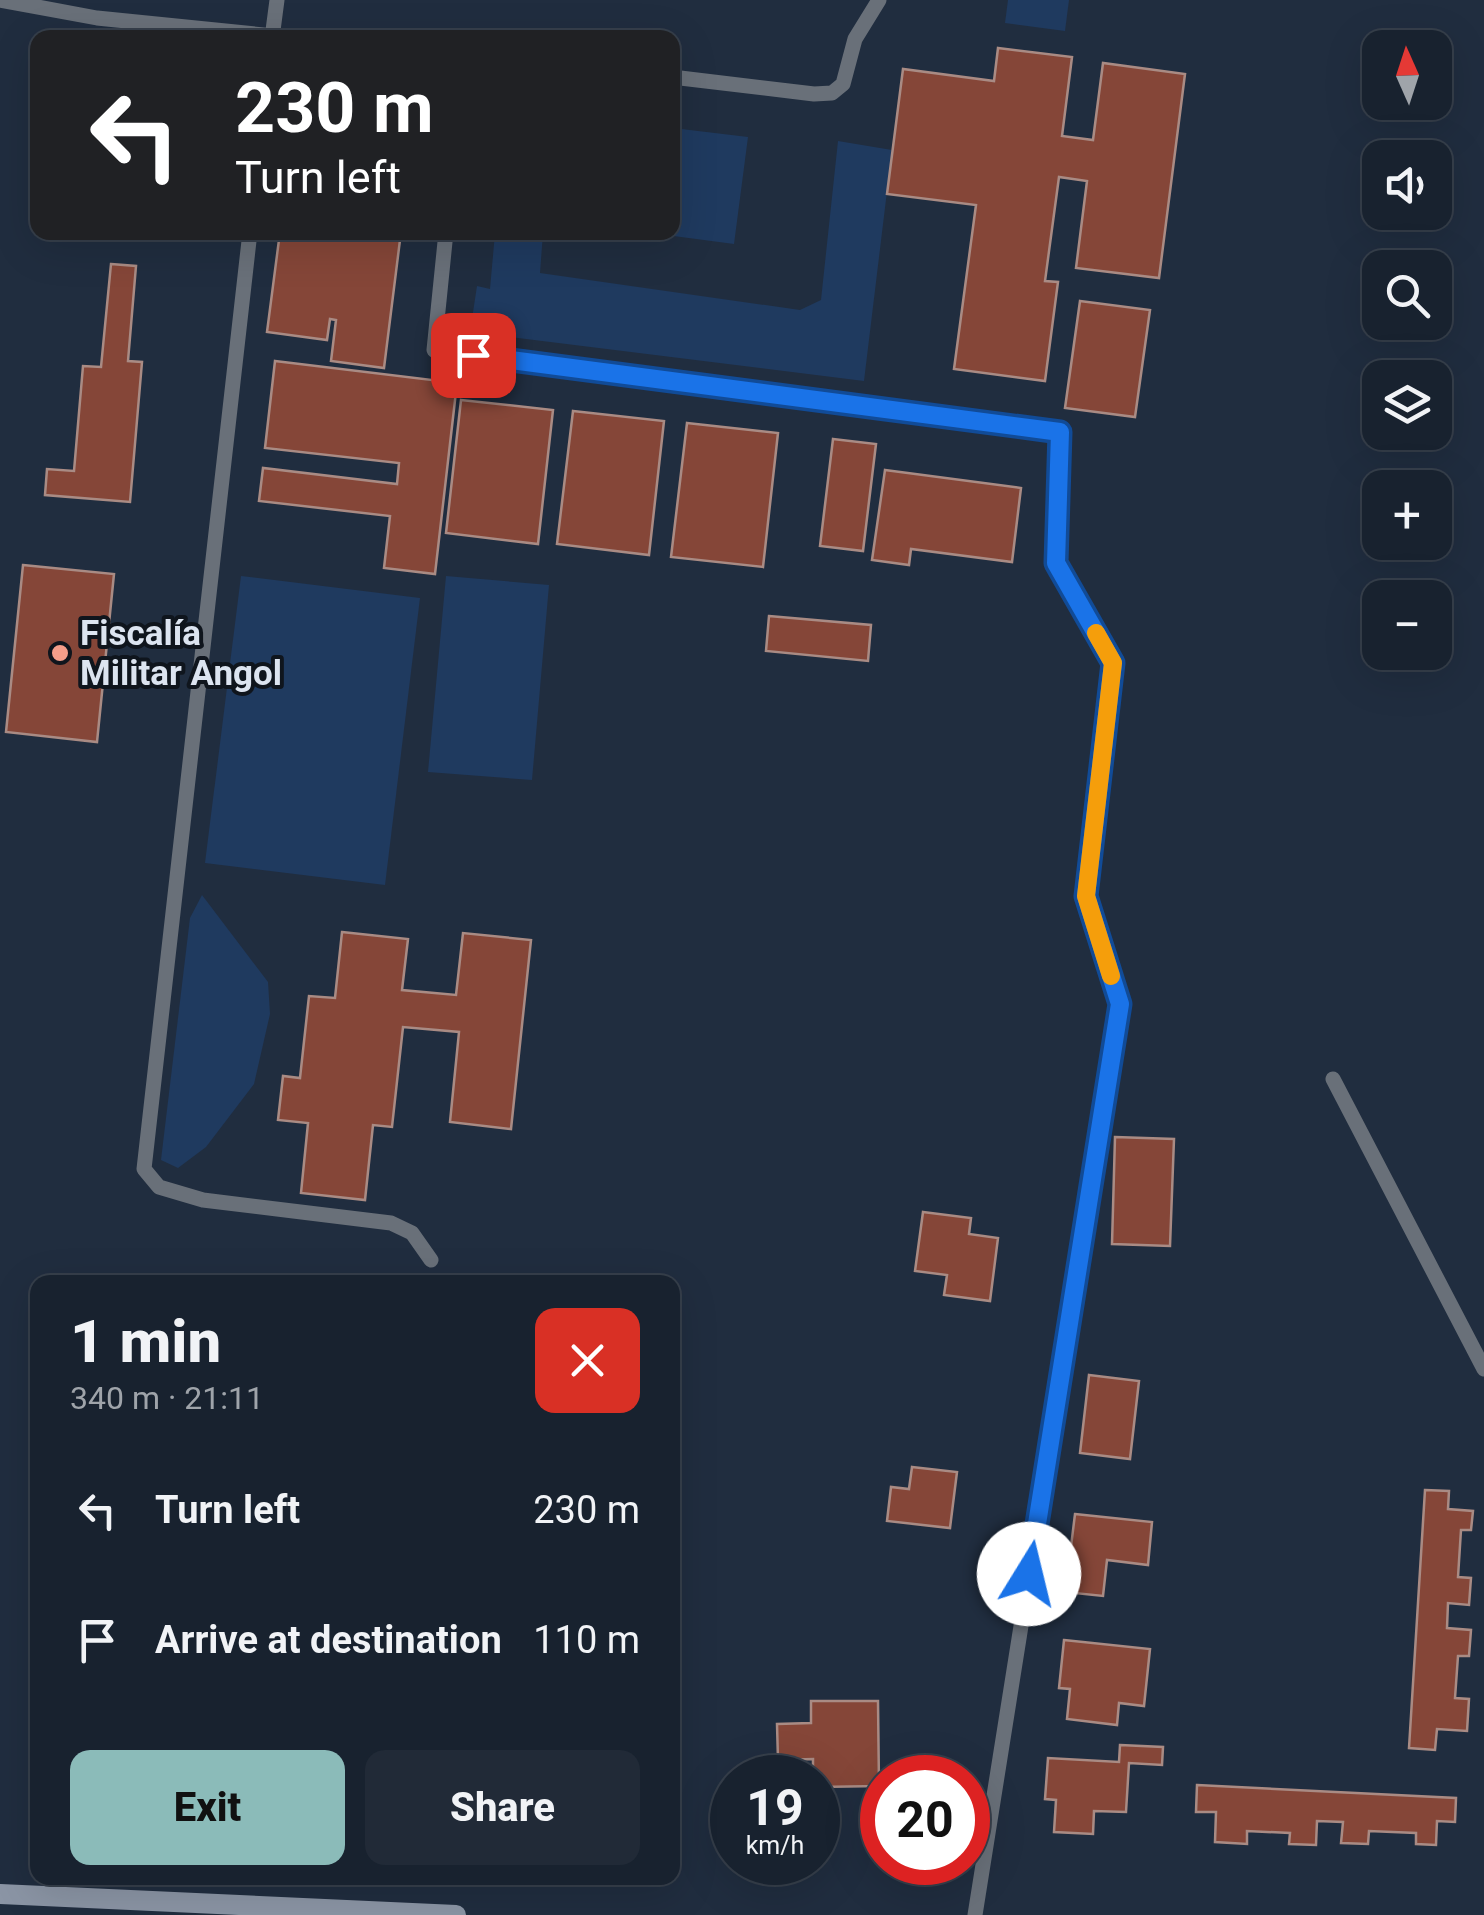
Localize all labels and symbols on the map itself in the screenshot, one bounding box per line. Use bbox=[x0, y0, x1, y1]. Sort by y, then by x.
north arrow bbox=[1362, 30, 1452, 120]
pin bbox=[431, 313, 516, 398]
place label: Fiscalía Militar Angol bbox=[80, 613, 282, 694]
marker: Fiscalía Militar Angol bbox=[49, 642, 71, 664]
position arrow bbox=[977, 1522, 1081, 1626]
speed limit sign: 20 bbox=[860, 1755, 990, 1885]

